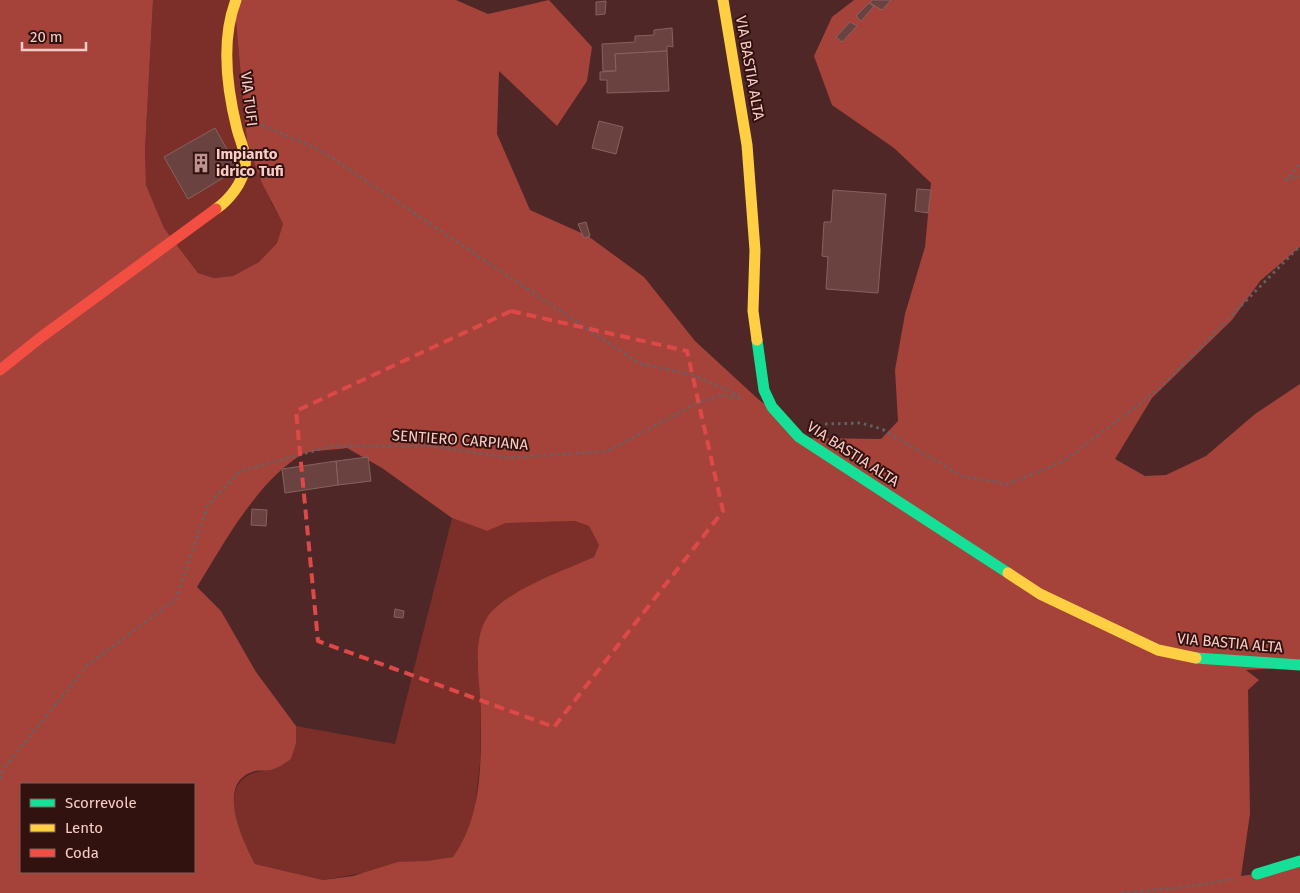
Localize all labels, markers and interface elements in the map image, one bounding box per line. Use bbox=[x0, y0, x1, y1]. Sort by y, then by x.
street label: VIA BASTIA ALTA bbox=[732, 14, 768, 122]
scale bar bbox=[22, 20, 86, 52]
text: 20 m bbox=[30, 28, 63, 46]
street label: VIA TUFI bbox=[237, 71, 261, 127]
place label: Impianto idrico Tufi bbox=[216, 145, 284, 180]
building icon: Impianto idrico Tufi bbox=[190, 152, 212, 174]
street label: VIA BASTIA ALTA bbox=[804, 418, 903, 491]
street label: SENTIERO CARPIANA bbox=[391, 426, 529, 454]
street label: VIA BASTIA ALTA bbox=[1176, 629, 1284, 657]
legend bbox=[20, 783, 195, 873]
text: Scorrevole bbox=[65, 794, 137, 812]
text: Lento bbox=[65, 819, 103, 837]
text: Coda bbox=[65, 844, 99, 862]

